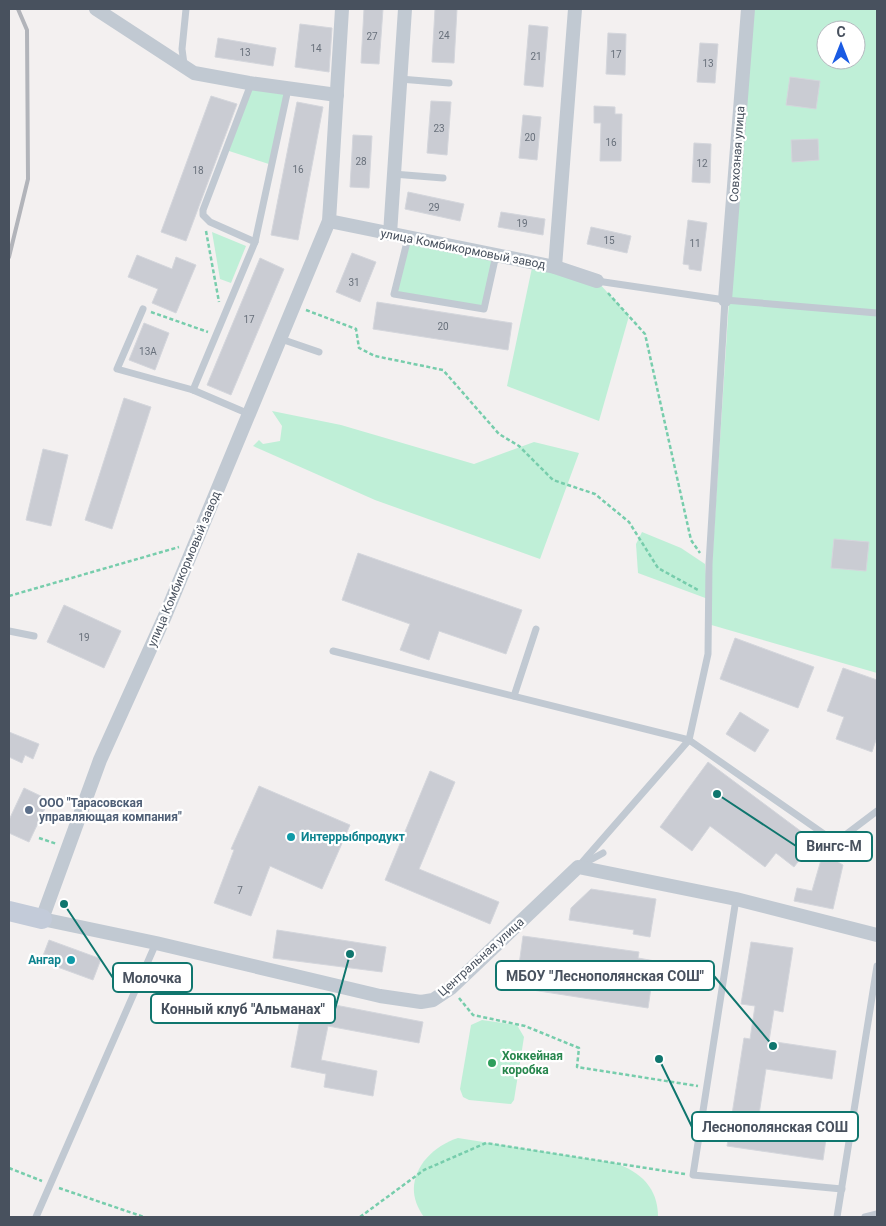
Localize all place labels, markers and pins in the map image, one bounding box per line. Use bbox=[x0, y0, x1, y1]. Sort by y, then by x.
place label: ООО "Тарасовская управляющая компания" bbox=[39, 796, 182, 824]
marker: ООО "Тарасовская управляющая компания" bbox=[23, 804, 35, 816]
place label: Интеррыбпродукт bbox=[301, 830, 405, 844]
marker: Интеррыбпродукт bbox=[285, 831, 297, 843]
callout: Вингс-М bbox=[796, 832, 872, 861]
place label: Ангар bbox=[28, 953, 61, 967]
marker: Ангар bbox=[65, 954, 77, 966]
callout: МБОУ "Леснополянская СОШ" bbox=[496, 961, 714, 990]
callout: Молочка bbox=[113, 963, 192, 992]
callout: Конный клуб "Альманах" bbox=[151, 994, 335, 1023]
place label: Хоккейная коробка bbox=[502, 1049, 563, 1077]
marker: Хоккейная коробка bbox=[486, 1057, 498, 1069]
callout: Леснополянская СОШ bbox=[692, 1112, 858, 1141]

